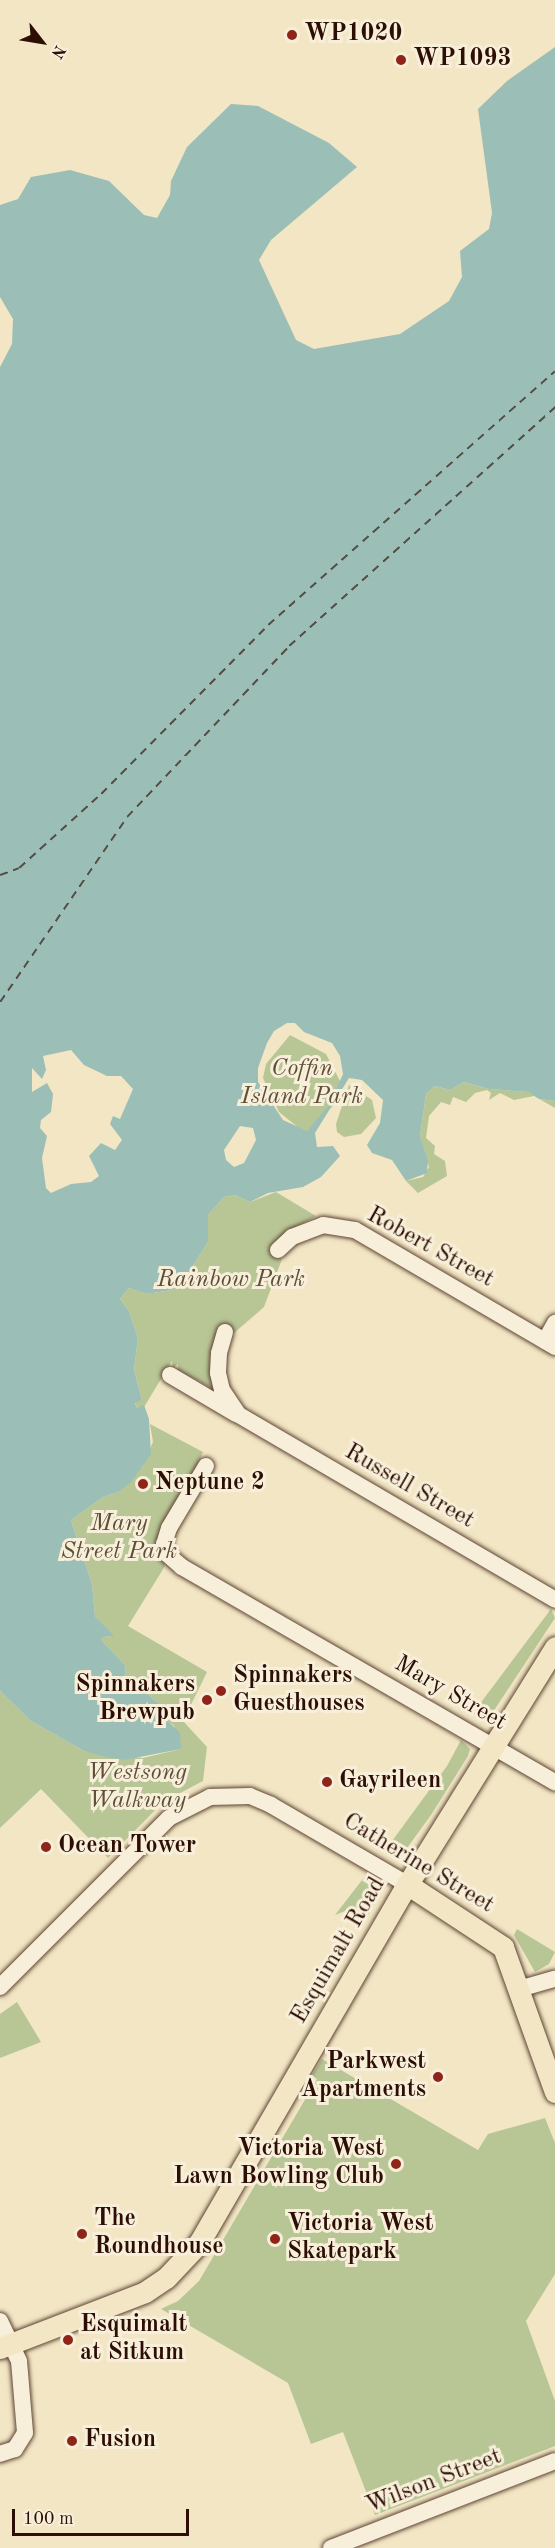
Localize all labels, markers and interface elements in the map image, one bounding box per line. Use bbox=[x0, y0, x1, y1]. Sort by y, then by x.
north arrow bbox=[12, 12, 72, 72]
place label: WP1020 bbox=[304, 21, 402, 49]
marker: WP1020 bbox=[285, 28, 299, 42]
text: N bbox=[47, 42, 67, 61]
place label: WP1093 bbox=[413, 46, 511, 74]
marker: WP1093 bbox=[394, 53, 408, 67]
park label: Coffin Island Park bbox=[241, 1056, 363, 1112]
street label: Robert Street bbox=[361, 1201, 499, 1295]
park label: Rainbow Park bbox=[157, 1267, 305, 1295]
street label: Russell Street bbox=[339, 1438, 479, 1536]
place label: Neptune 2 bbox=[155, 1470, 265, 1498]
marker: Neptune 2 bbox=[136, 1477, 150, 1491]
park label: Mary Street Park bbox=[61, 1511, 177, 1567]
street label: Mary Street bbox=[389, 1650, 511, 1738]
place label: Spinnakers Guesthouses bbox=[233, 1663, 365, 1719]
place label: Spinnakers Brewpub bbox=[76, 1672, 195, 1728]
marker: Spinnakers Guesthouses bbox=[214, 1684, 228, 1698]
marker: Spinnakers Brewpub bbox=[200, 1693, 214, 1707]
park label: Westsong Walkway bbox=[87, 1760, 187, 1816]
place label: Gayrileen bbox=[339, 1768, 441, 1796]
marker: Gayrileen bbox=[320, 1775, 334, 1789]
street label: Catherine Street bbox=[337, 1808, 499, 1920]
place label: Ocean Tower bbox=[58, 1833, 196, 1861]
marker: Ocean Tower bbox=[39, 1840, 53, 1854]
street label: Esquimalt Road bbox=[285, 1873, 393, 2029]
place label: Parkwest Apartments bbox=[301, 2049, 426, 2105]
marker: Parkwest Apartments bbox=[431, 2070, 445, 2084]
place label: Victoria West Lawn Bowling Club bbox=[173, 2136, 384, 2192]
marker: Victoria West Lawn Bowling Club bbox=[389, 2157, 403, 2171]
place label: The Roundhouse bbox=[94, 2206, 223, 2262]
place label: Victoria West Skatepark bbox=[287, 2211, 433, 2267]
marker: The Roundhouse bbox=[75, 2227, 89, 2241]
marker: Victoria West Skatepark bbox=[268, 2232, 282, 2246]
place label: Esquimalt at Sitkum bbox=[80, 2312, 187, 2368]
marker: Esquimalt at Sitkum bbox=[61, 2333, 75, 2347]
place label: Fusion bbox=[84, 2427, 156, 2455]
marker: Fusion bbox=[65, 2434, 79, 2448]
street label: Wilson Street bbox=[362, 2443, 506, 2521]
scale bar bbox=[15, 2497, 192, 2535]
text: 100 m bbox=[23, 2510, 74, 2528]

